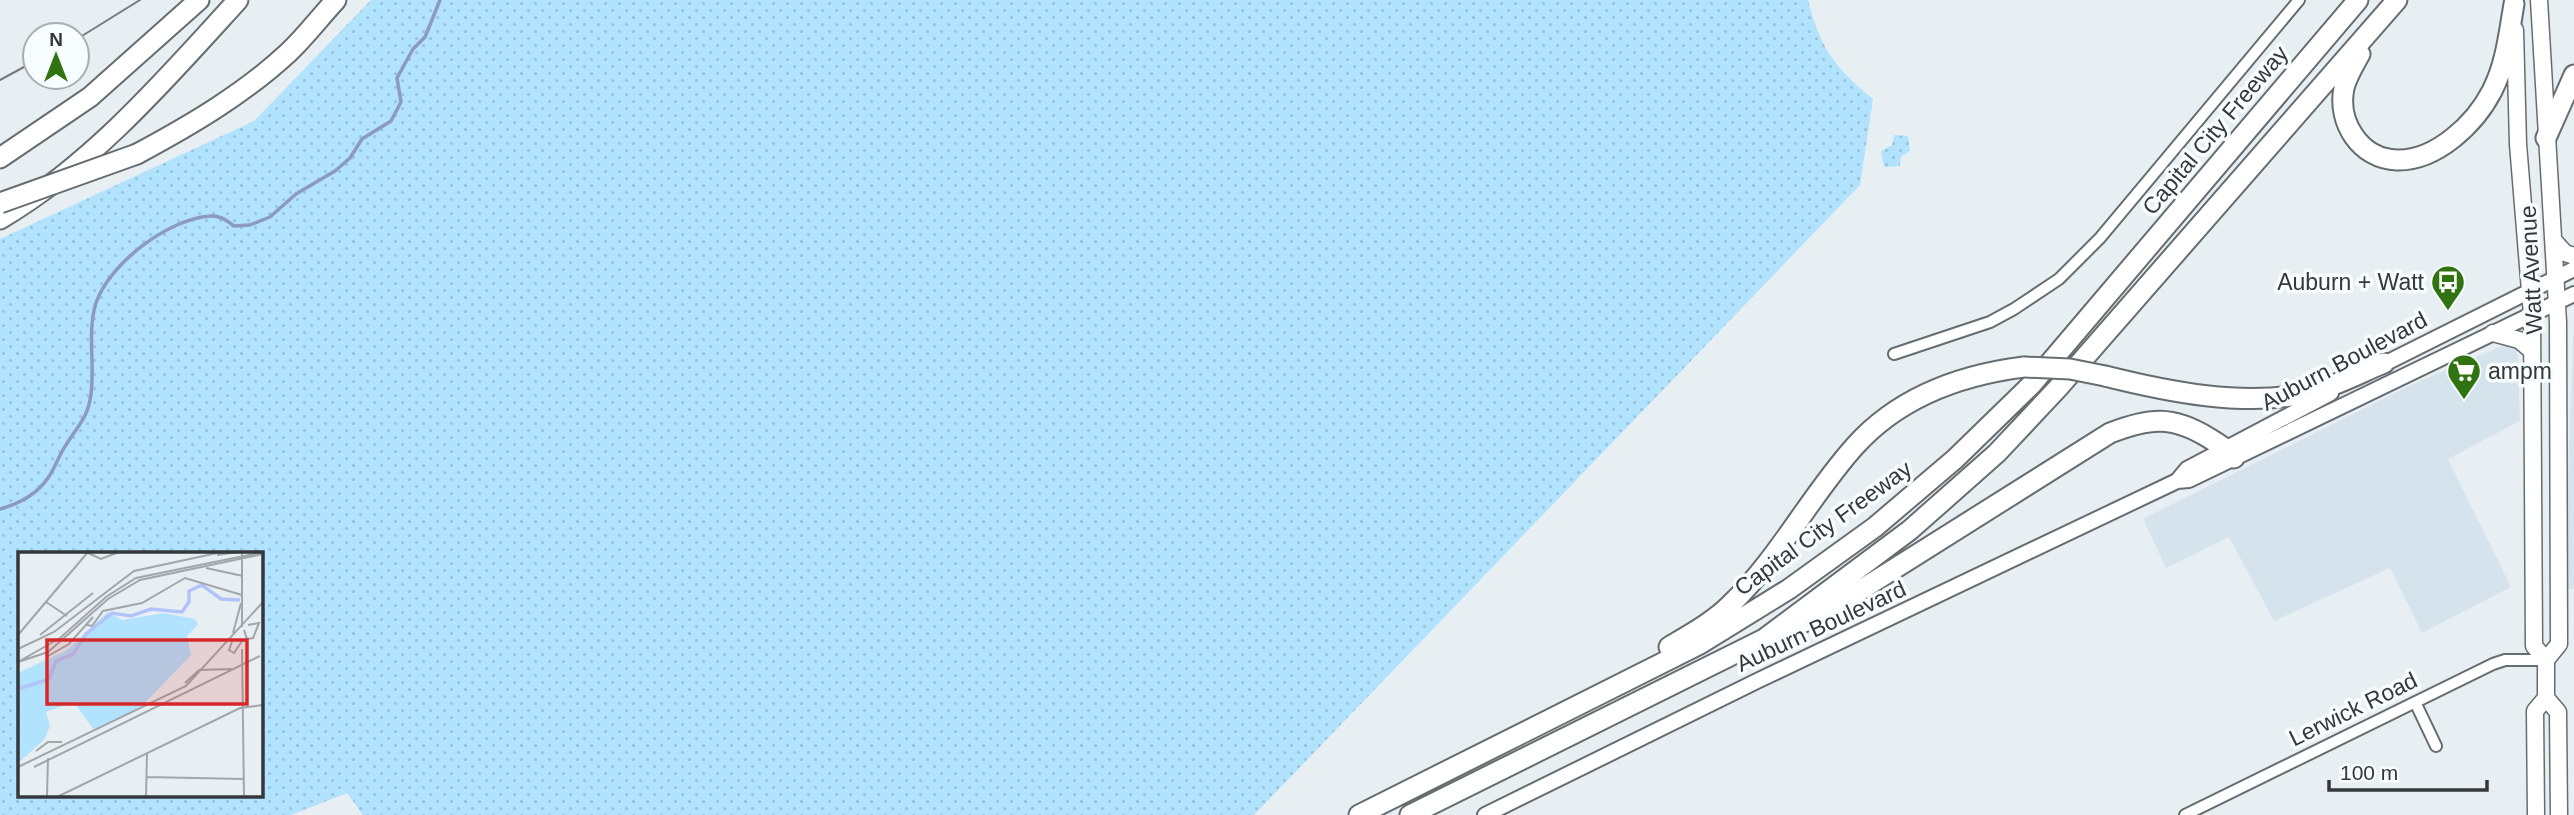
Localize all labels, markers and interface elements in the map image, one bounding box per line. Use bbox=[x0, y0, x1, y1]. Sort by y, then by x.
north arrow bbox=[21, 21, 91, 91]
text: N bbox=[49, 29, 63, 50]
street label: Capital City Freeway bbox=[2137, 40, 2293, 220]
street label: Watt Avenue bbox=[2515, 205, 2547, 335]
bus stop icon: Auburn + Watt bbox=[2429, 263, 2467, 312]
place label: Auburn + Watt bbox=[2277, 269, 2425, 295]
street label: Auburn Boulevard bbox=[2257, 306, 2431, 416]
supermarket icon: ampm bbox=[2445, 352, 2483, 401]
place label: ampm bbox=[2488, 358, 2552, 384]
street label: Capital City Freeway bbox=[1730, 455, 1917, 601]
inset map bbox=[18, 552, 262, 798]
street label: Auburn Boulevard bbox=[1732, 575, 1910, 677]
street label: Lerwick Road bbox=[2285, 667, 2421, 751]
scale bar bbox=[2329, 748, 2486, 792]
text: 100 m bbox=[2340, 761, 2398, 784]

